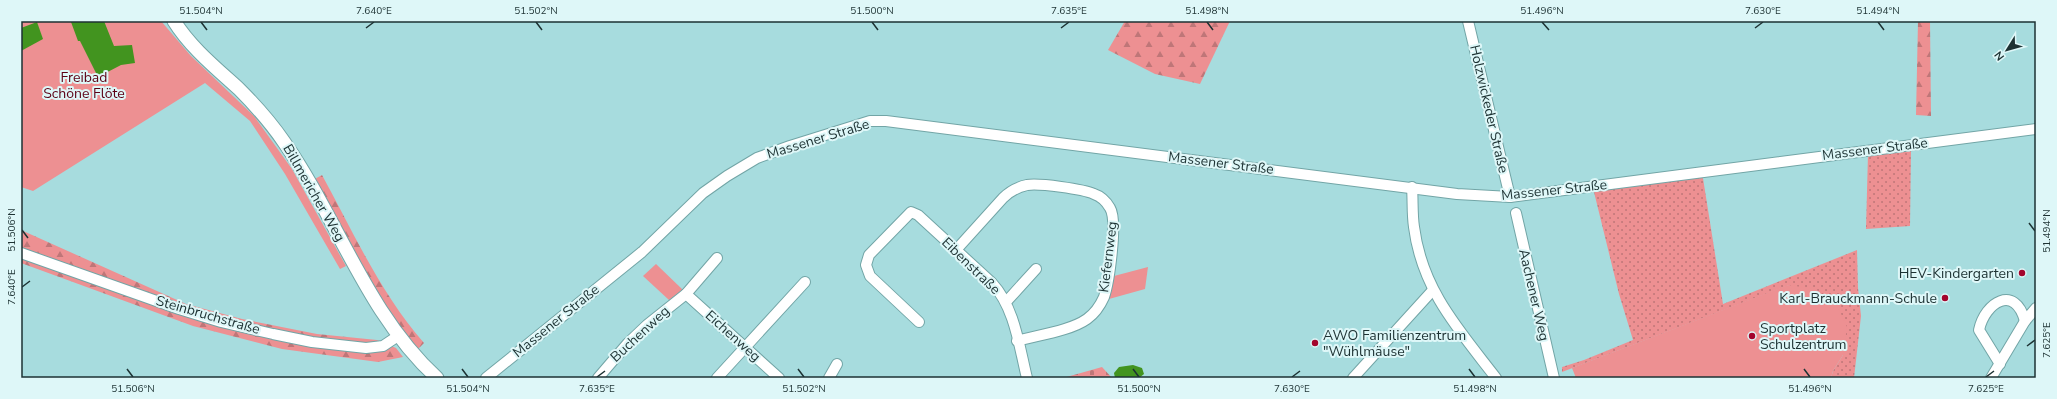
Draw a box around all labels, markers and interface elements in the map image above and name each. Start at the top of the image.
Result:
text: 51.504°N [179,4,223,18]
text: 7.640°E [356,4,392,18]
text: 51.502°N [514,4,558,18]
text: 51.500°N [850,4,894,18]
text: 7.635°E [1051,4,1087,18]
text: 51.498°N [1185,4,1229,18]
text: 51.496°N [1520,4,1564,18]
text: 7.630°E [1745,4,1781,18]
text: 51.494°N [1856,4,1900,18]
north arrow [1987,30,2027,70]
street label: Holzwickeder Straße [1465,43,1513,175]
text: N [1991,48,2008,64]
park label: Freibad Schöne Flöte [43,68,125,103]
street label: Massener Straße [764,114,872,164]
street label: Massener Straße [1821,133,1929,165]
street label: Billmericher Weg [278,141,350,245]
street label: Massener Straße [1167,147,1275,179]
street label: Massener Straße [1500,175,1608,205]
text: 51.506°N [5,208,19,252]
text: 51.494°N [2040,209,2054,253]
street label: Kiefernweg [1094,220,1122,294]
street label: Eibenstraße [937,233,1005,299]
street label: Aachener Weg [1514,247,1554,343]
place label: HEV-Kindergarten [1899,264,2014,283]
marker: HEV-Kindergarten [2017,268,2027,278]
text: 7.640°E [5,269,19,305]
street label: Massener Straße [509,280,603,362]
place label: Karl-Brauckmann-Schule [1779,289,1937,308]
street label: Steinbruchstraße [154,291,262,339]
marker: Karl-Brauckmann-Schule [1940,293,1950,303]
street label: Buchenweg [606,302,674,366]
street label: Eichenweg [701,306,765,366]
place label: Sportplatz Schulzentrum [1760,319,1847,354]
text: 7.625°E [2040,322,2054,358]
place label: AWO Familienzentrum "Wühlmäuse" [1323,326,1466,361]
marker: Sportplatz Schulzentrum [1747,331,1757,341]
marker: AWO Familienzentrum "Wühlmäuse" [1310,338,1320,348]
text: 51.506°N [111,382,155,396]
text: 51.504°N [446,382,490,396]
text: 7.635°E [579,382,615,396]
text: 51.502°N [782,382,826,396]
text: 51.500°N [1117,382,1161,396]
text: 7.630°E [1274,382,1310,396]
text: 51.498°N [1453,382,1497,396]
text: 51.496°N [1788,382,1832,396]
text: 7.625°E [1968,382,2004,396]

